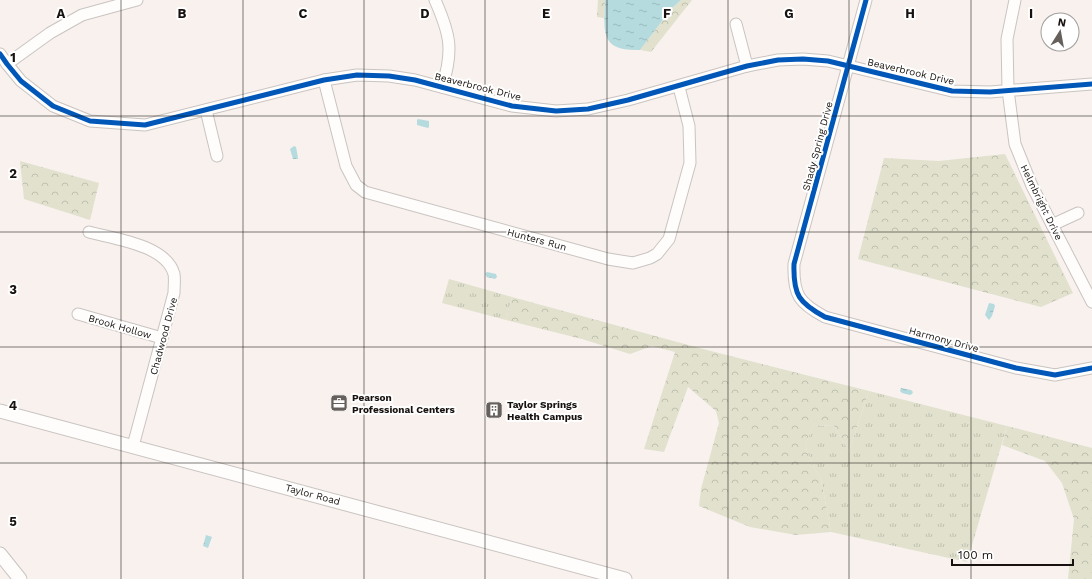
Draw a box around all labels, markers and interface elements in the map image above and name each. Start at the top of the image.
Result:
text: A [57,6,66,21]
text: B [178,6,187,21]
text: C [299,6,308,21]
text: D [420,6,430,21]
text: E [542,6,550,21]
text: F [663,6,671,21]
text: G [784,6,794,21]
text: H [905,6,915,21]
text: I [1029,6,1033,21]
north arrow [1040,12,1080,52]
text: N [1057,16,1067,30]
text: 1 [10,50,16,65]
street label: Beaverbrook Drive [866,56,956,87]
street label: Beaverbrook Drive [433,70,522,103]
street label: Shady Spring Drive [800,100,835,192]
street label: Helmbright Drive [1019,163,1065,242]
text: 2 [9,166,17,181]
street label: Hunters Run [506,226,568,253]
text: 3 [9,282,17,297]
street label: Chadwood Drive [148,296,179,376]
street label: Brook Hollow [87,312,153,341]
street label: Harmony Drive [908,325,980,354]
place label: Pearson Professional Centers [352,392,455,415]
office icon: Pearson Professional Centers [329,393,349,413]
text: 4 [9,398,18,413]
place label: Taylor Springs Health Campus [507,399,583,422]
building icon: Taylor Springs Health Campus [484,400,504,420]
street label: Taylor Road [284,482,341,507]
text: 5 [9,514,17,529]
scale bar [952,541,1073,567]
text: 100 m [958,548,993,562]

